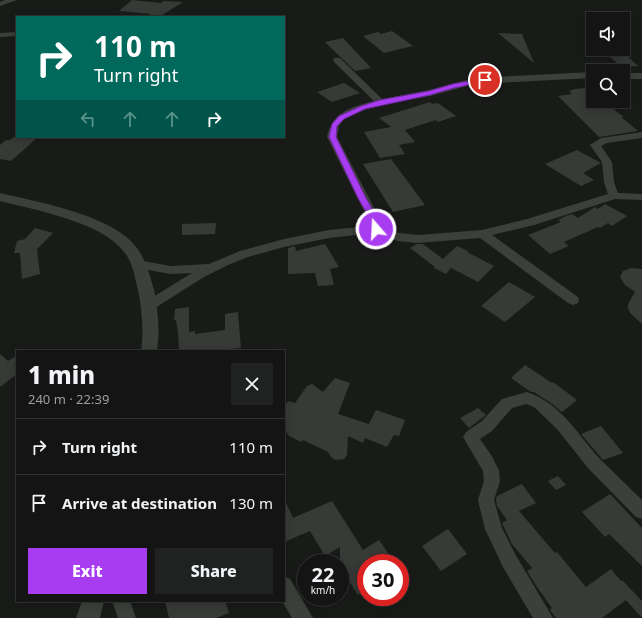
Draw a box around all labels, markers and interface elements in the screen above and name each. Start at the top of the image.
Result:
map controls [586,12,630,108]
button: sound [586,12,630,56]
text: 110 m [94,27,177,65]
icon: right [28,32,80,84]
text: Turn right [94,63,178,87]
pin [468,63,502,97]
button: search [586,64,630,108]
icon: arrive [474,69,496,91]
icon: left [77,108,99,130]
icon: ahead [119,108,141,130]
icon: ahead [161,108,183,130]
icon: right [203,108,225,130]
position arrow [355,208,397,250]
text: 1 min [28,358,95,391]
button: close [231,363,273,405]
text: 240 m · 22:39 [28,390,109,408]
icon: right [28,436,50,458]
text: Turn right [62,437,137,457]
text: 110 m [229,437,273,457]
icon: arrive [28,492,50,514]
text: Arrive at destination [62,493,217,513]
text: 130 m [229,493,273,513]
button: Exit [28,548,147,594]
button: Share [155,548,273,594]
speed limit sign: 30 [357,554,409,606]
text: 22 [312,561,334,588]
text: km/h [311,583,335,597]

